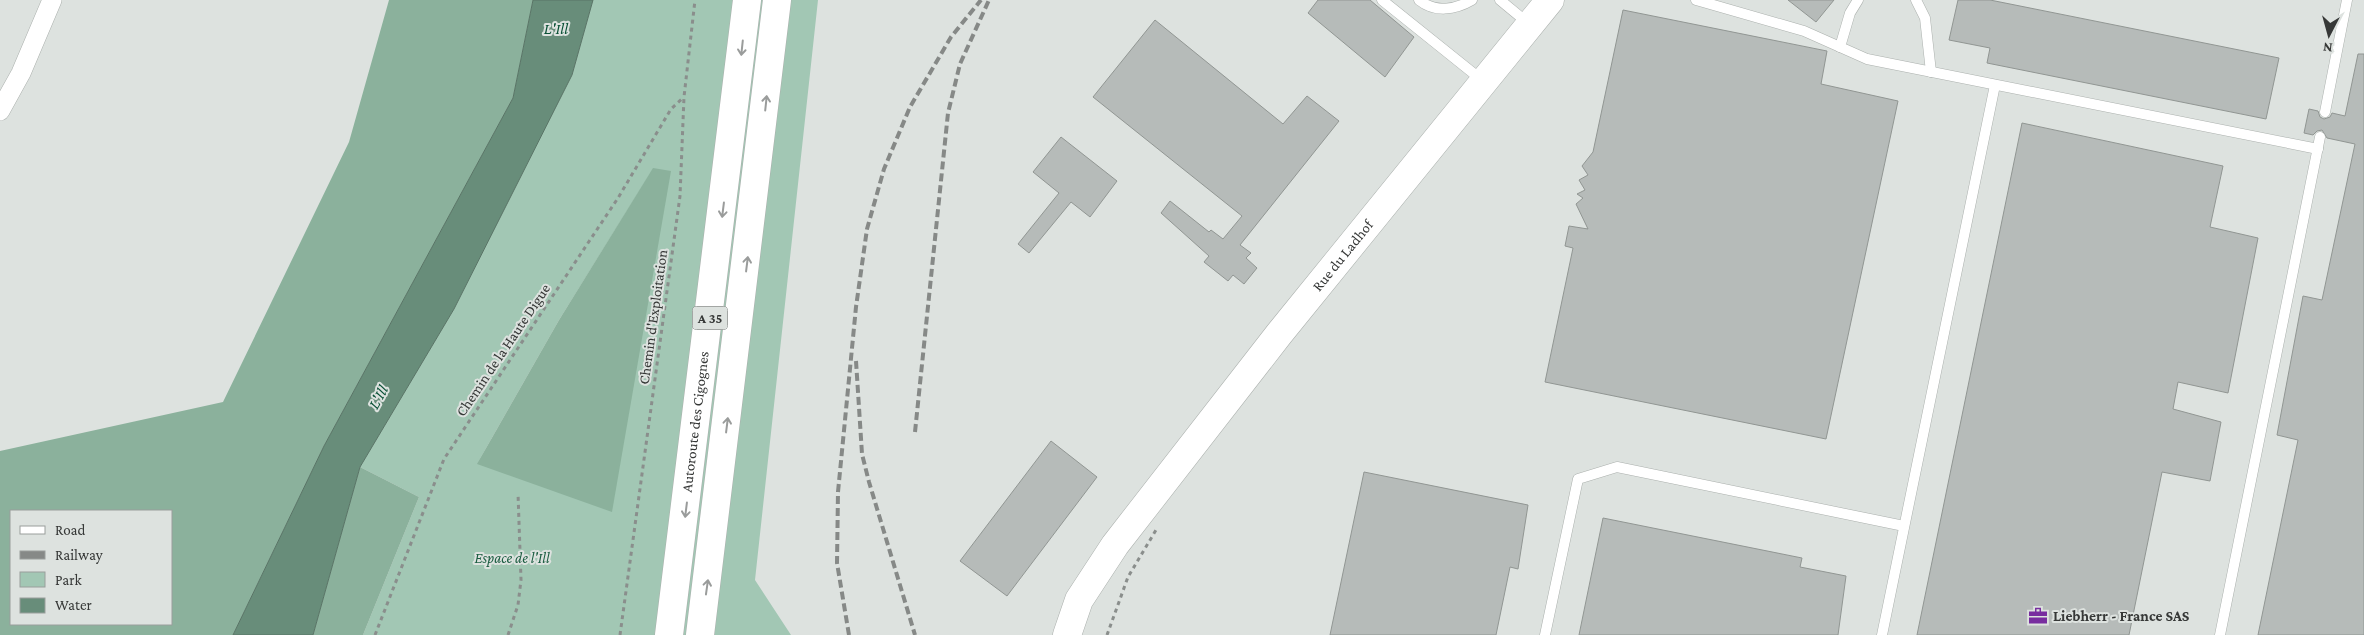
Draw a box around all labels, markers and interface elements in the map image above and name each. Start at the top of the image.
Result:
north arrow [2304,10,2354,60]
water label: L'Ill [544,20,569,37]
text: N [2322,39,2333,56]
one-way arrow [737,40,747,56]
one-way arrow [761,95,771,111]
one-way arrow [718,202,728,218]
street label: Rue du Ladhof [1309,216,1377,294]
street label: Chemin d'Exploitation [636,249,671,386]
one-way arrow [742,256,752,272]
street label: Chemin de la Haute Digue [453,281,554,420]
road number: A 35 [692,306,728,330]
street label: Autoroute des Cigognes [679,350,712,493]
water label: L'Ill [365,381,392,412]
one-way arrow [722,418,732,434]
one-way arrow [681,502,691,518]
legend [10,510,172,625]
text: Road [55,522,86,538]
text: Railway [55,547,103,564]
park label: Espace de l'Ill [474,550,550,567]
text: Park [55,572,82,588]
one-way arrow [702,579,712,595]
text: Water [55,597,92,613]
office icon: Liebherr - France SAS [2027,605,2049,627]
place label: Liebherr - France SAS [2053,608,2190,624]

